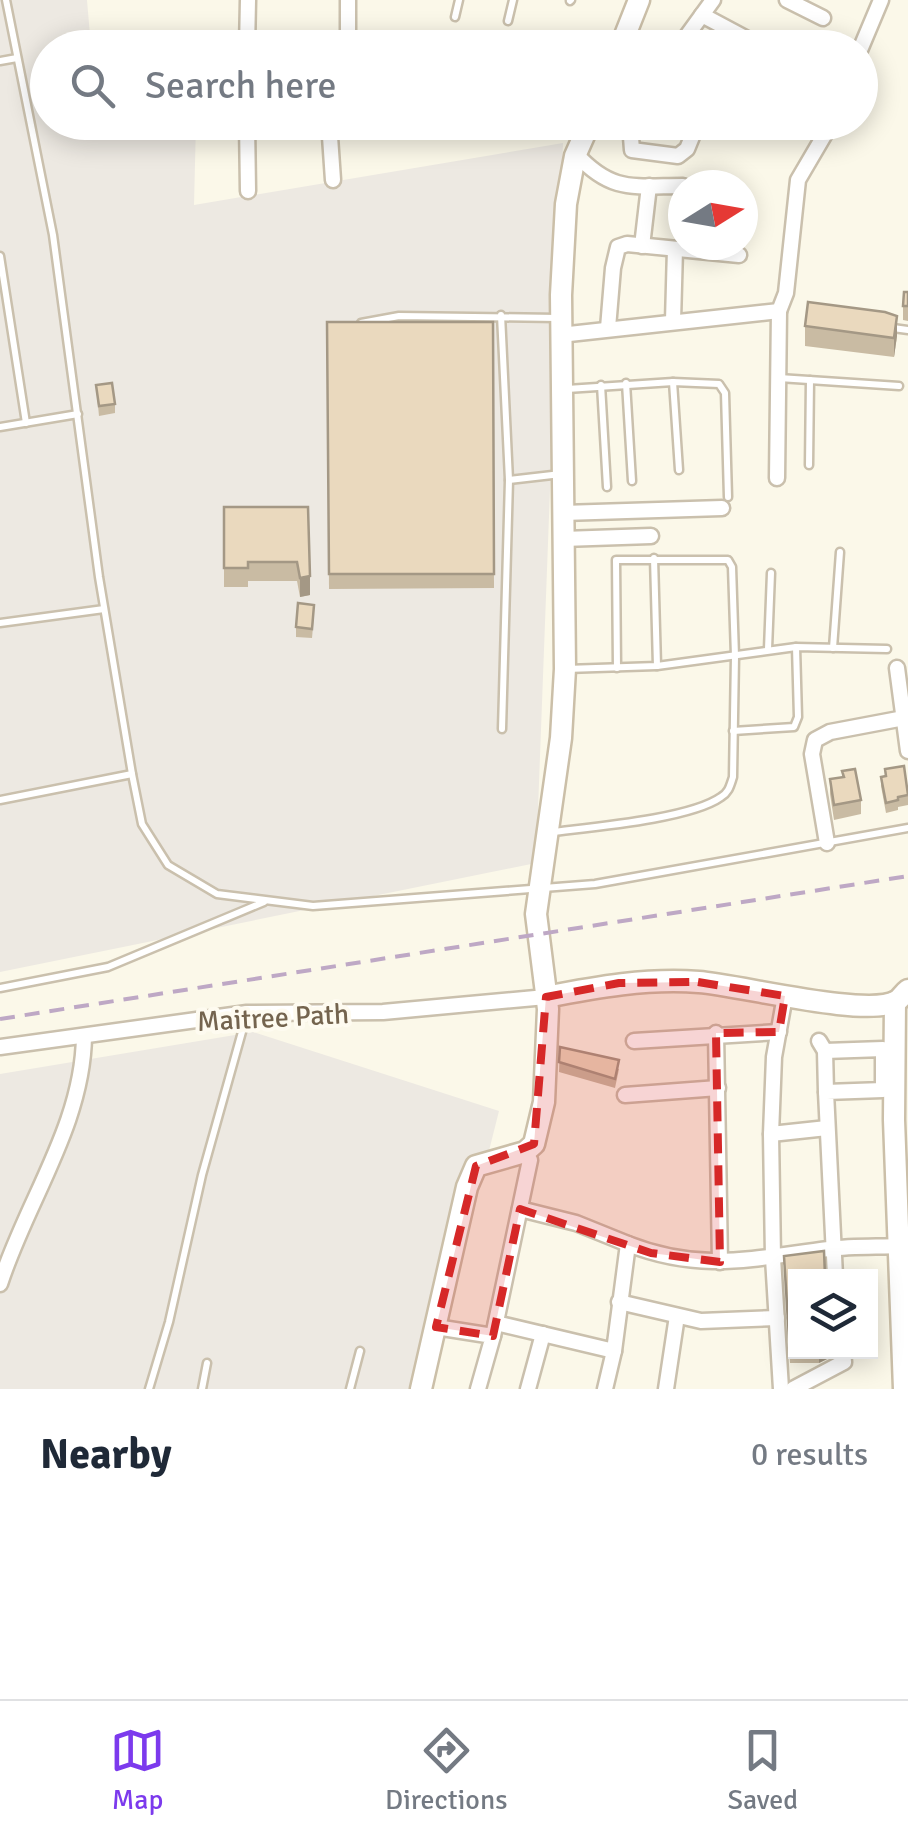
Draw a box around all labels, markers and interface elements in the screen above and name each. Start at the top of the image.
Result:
search box [30,30,878,140]
icon: search [65,58,120,113]
text: Search here [145,62,337,109]
north arrow [668,170,758,260]
street label: Maitree Path [196,997,350,1039]
map controls [788,1269,878,1359]
button: layers [788,1269,878,1359]
text: Nearby [40,1429,172,1480]
text: 0 results [751,1435,868,1474]
tab: Map [110,1723,165,1817]
tab: Directions [385,1723,507,1817]
tab: Saved [727,1723,798,1817]

